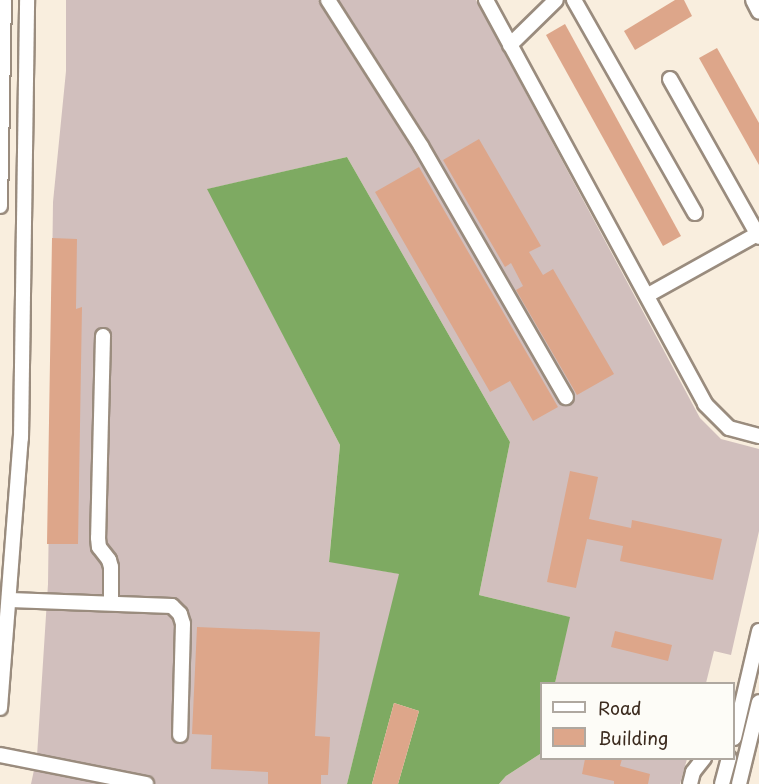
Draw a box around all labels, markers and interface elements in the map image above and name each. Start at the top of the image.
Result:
legend [540,682,735,760]
text: Road [598,694,642,721]
text: Building [598,724,668,751]

